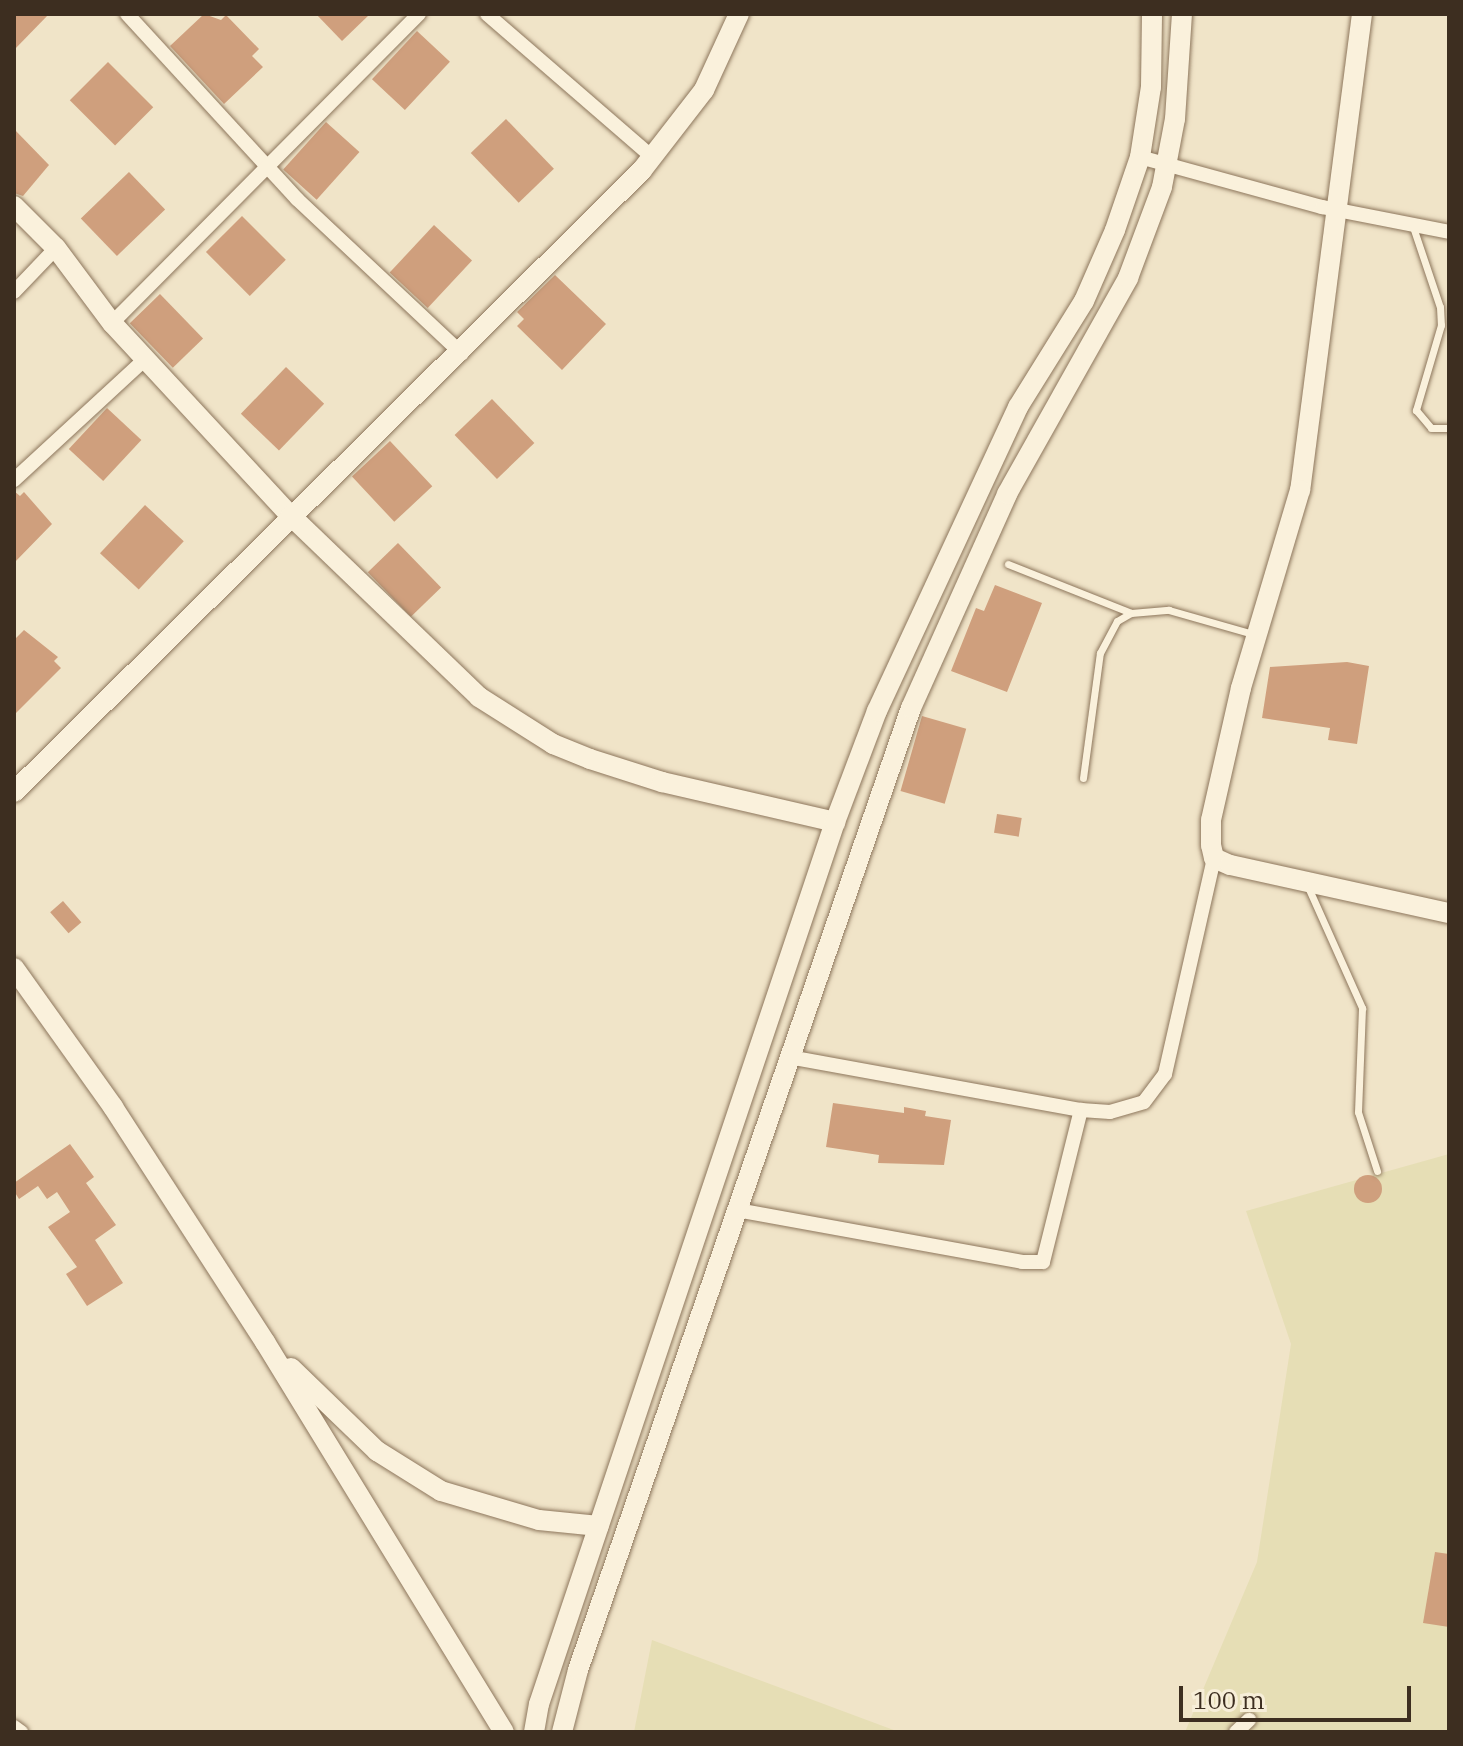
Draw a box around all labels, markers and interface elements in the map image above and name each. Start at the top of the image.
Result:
scale bar [1183,1670,1415,1720]
text: 100 m [1193,1684,1265,1716]

